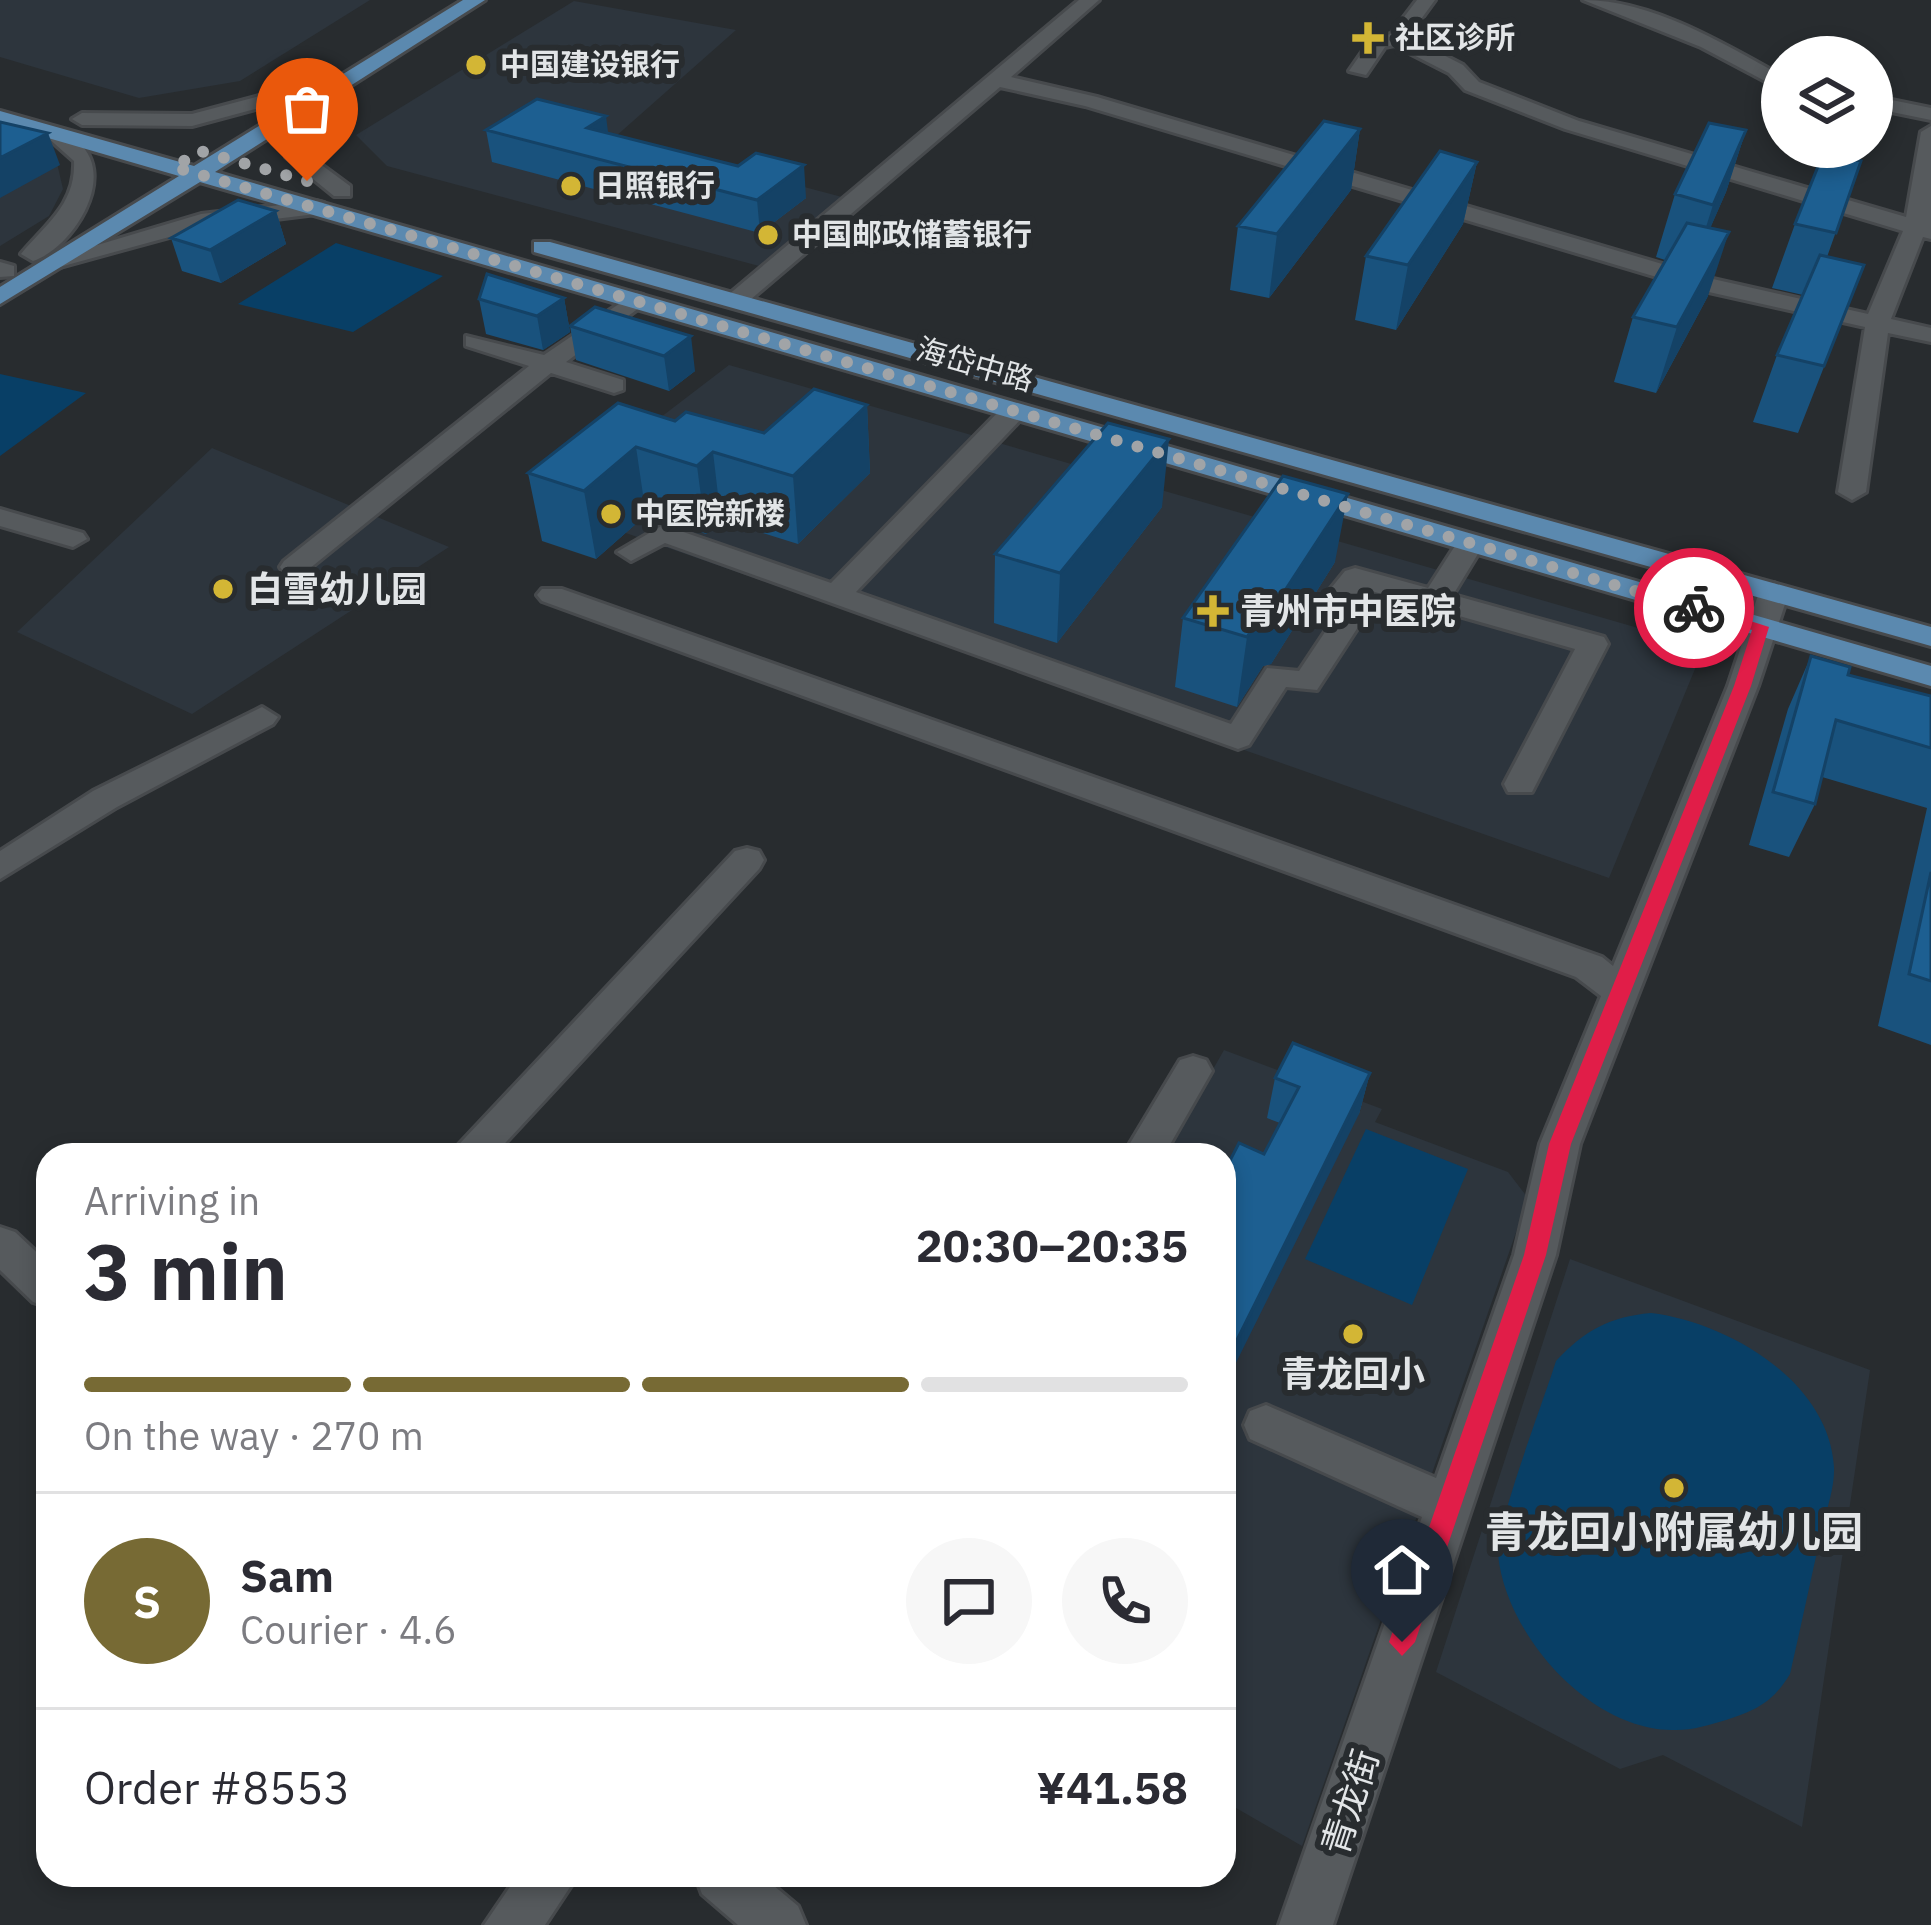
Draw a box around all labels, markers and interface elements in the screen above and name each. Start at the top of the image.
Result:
place label: 社区诊所 [1395,17,1515,56]
marker: 社区诊所 [1352,22,1384,54]
map controls [1761,36,1893,168]
button: layers [1761,36,1893,168]
place label: 中国建设银行 [500,44,680,83]
marker: 中国建设银行 [463,52,489,78]
pin [256,58,358,181]
icon: bag [274,76,340,142]
place label: 日照银行 [595,165,715,204]
marker: 日照银行 [558,173,584,199]
place label: 中国邮政储蓄银行 [792,214,1032,253]
marker: 中国邮政储蓄银行 [755,222,781,248]
street label: 海岱中路 [912,328,1038,399]
place label: 中医院新楼 [635,493,785,532]
marker: 中医院新楼 [598,501,624,527]
courier [1634,548,1754,668]
place label: 白雪幼儿园 [247,565,427,612]
icon: bike [1661,575,1727,641]
marker: 白雪幼儿园 [210,576,236,602]
place label: 青州市中医院 [1240,587,1456,634]
marker: 青州市中医院 [1197,595,1229,627]
text: Arriving in [84,1175,260,1226]
text: 20:30–20:35 [916,1216,1188,1274]
text: 3 min [84,1220,288,1321]
marker: 青龙回小 [1340,1321,1366,1347]
place label: 青龙回小 [1281,1350,1425,1397]
text: On the way · 270 m [84,1410,424,1461]
marker: 青龙回小附属幼儿园 [1661,1475,1687,1501]
place label: 青龙回小附属幼儿园 [1485,1504,1863,1559]
pin [1351,1519,1453,1642]
icon: home [1369,1537,1435,1603]
button: chat [906,1538,1032,1664]
button: phone [1062,1538,1188,1664]
text: Sam [240,1546,334,1604]
text: S [133,1572,161,1630]
text: Courier · 4.6 [240,1604,457,1655]
street label: 青龙街 [1310,1743,1389,1860]
text: Order #8553 [84,1758,350,1816]
text: ¥41.58 [1037,1758,1188,1816]

